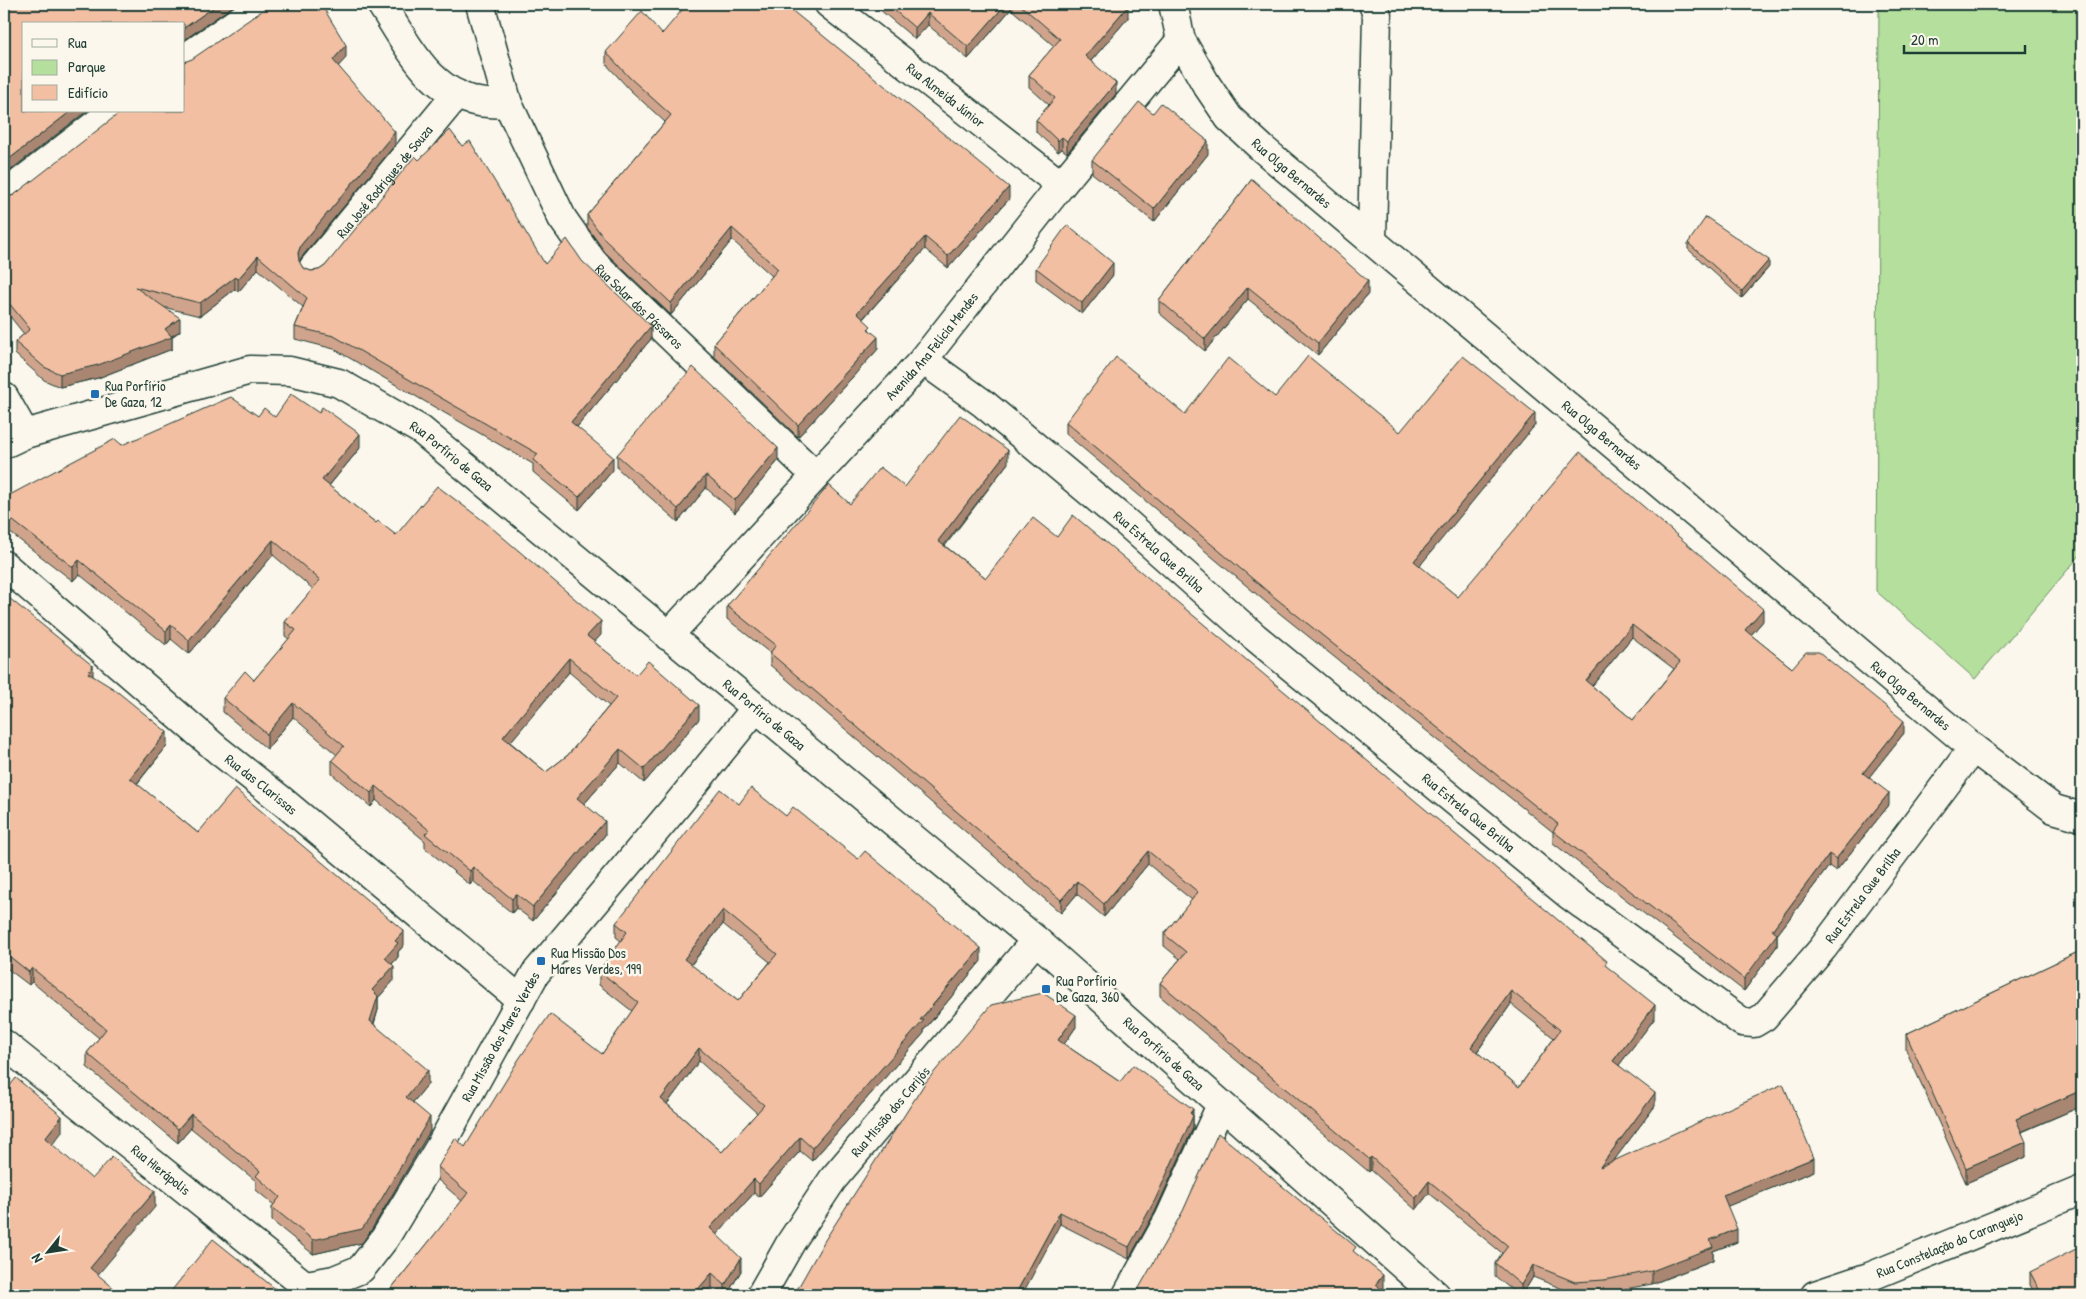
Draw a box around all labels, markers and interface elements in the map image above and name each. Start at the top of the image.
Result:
legend [22,22,185,112]
scale bar [1904,22,2025,54]
text: 20 m [1911,29,1938,50]
text: Rua [68,32,87,53]
text: Parque [68,56,106,77]
street label: Rua Almeida Júnior [903,58,990,132]
text: Edifício [68,82,108,103]
street label: Rua José Rodrigues de Souza [332,121,437,242]
street label: Rua Olga Bernardes [1248,134,1336,212]
street label: Rua Solar dos Pássaros [591,259,688,353]
street label: Avenida Ana Felícia Mendes [881,288,982,404]
place label: Rua Porfírio De Gaza, 12 [105,376,166,411]
marker: Rua Porfírio De Gaza, 12 [89,388,101,400]
street label: Rua Olga Bernardes [1558,395,1646,474]
street label: Rua Porfírio de Gaza [407,416,498,495]
street label: Rua Estrela Que Brilha [1110,506,1209,597]
street label: Rua Olga Bernardes [1867,656,1955,734]
street label: Rua Porfírio de Gaza [719,674,810,754]
street label: Rua das Clarissas [221,749,302,819]
street label: Rua Estrela Que Brilha [1418,768,1520,856]
street label: Rua Estrela Que Brilha [1820,843,1904,947]
place label: Rua Missão Dos Mares Verdes, 199 [551,943,641,978]
marker: Rua Missão Dos Mares Verdes, 199 [535,955,547,967]
street label: Rua Missão dos Mares Verdes [456,968,544,1105]
place label: Rua Porfírio De Gaza, 360 [1056,971,1119,1006]
marker: Rua Porfírio De Gaza, 360 [1040,983,1052,995]
street label: Rua Porfírio de Gaza [1120,1012,1209,1094]
street label: Rua Missão dos Carijós [846,1062,934,1161]
street label: Rua Hierápolis [128,1140,195,1199]
street label: Rua Constelação do Caranguejo [1873,1205,2026,1282]
north arrow [22,1226,72,1276]
text: N [26,1250,46,1267]

